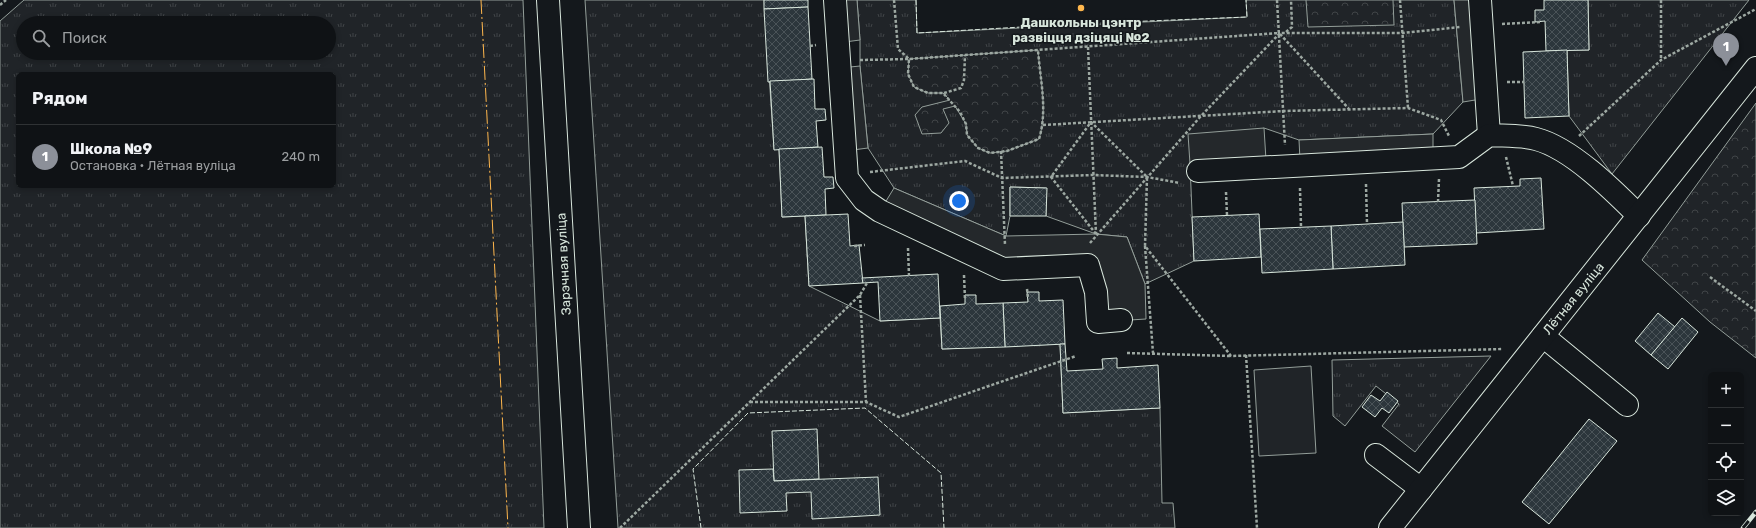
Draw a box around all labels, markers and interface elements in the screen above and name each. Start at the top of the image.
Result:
marker: Дашкольны цэнтр развіцця дзіцяці №2 [1076,3,1086,13]
place label: Дашкольны цэнтр развіцця дзіцяці №2 [1012,15,1150,45]
search box [16,16,336,60]
icon: search [30,27,52,49]
text: Поиск [62,29,107,47]
pin: 1 [1713,33,1739,66]
text: Рядом [32,88,88,108]
text: Школа №9 [70,140,152,158]
text: 1 [42,149,48,164]
text: 240 m [281,149,320,164]
text: Остановка · Лётная вуліца [70,158,236,173]
your location [949,191,969,211]
street label: Зарэчная вуліца [553,212,574,316]
street label: Лётная вуліца [1540,259,1607,337]
map controls [1708,372,1744,516]
button: + [1708,372,1744,408]
button: − [1708,408,1744,444]
button: locate [1708,444,1744,480]
button: layers [1708,480,1744,516]

